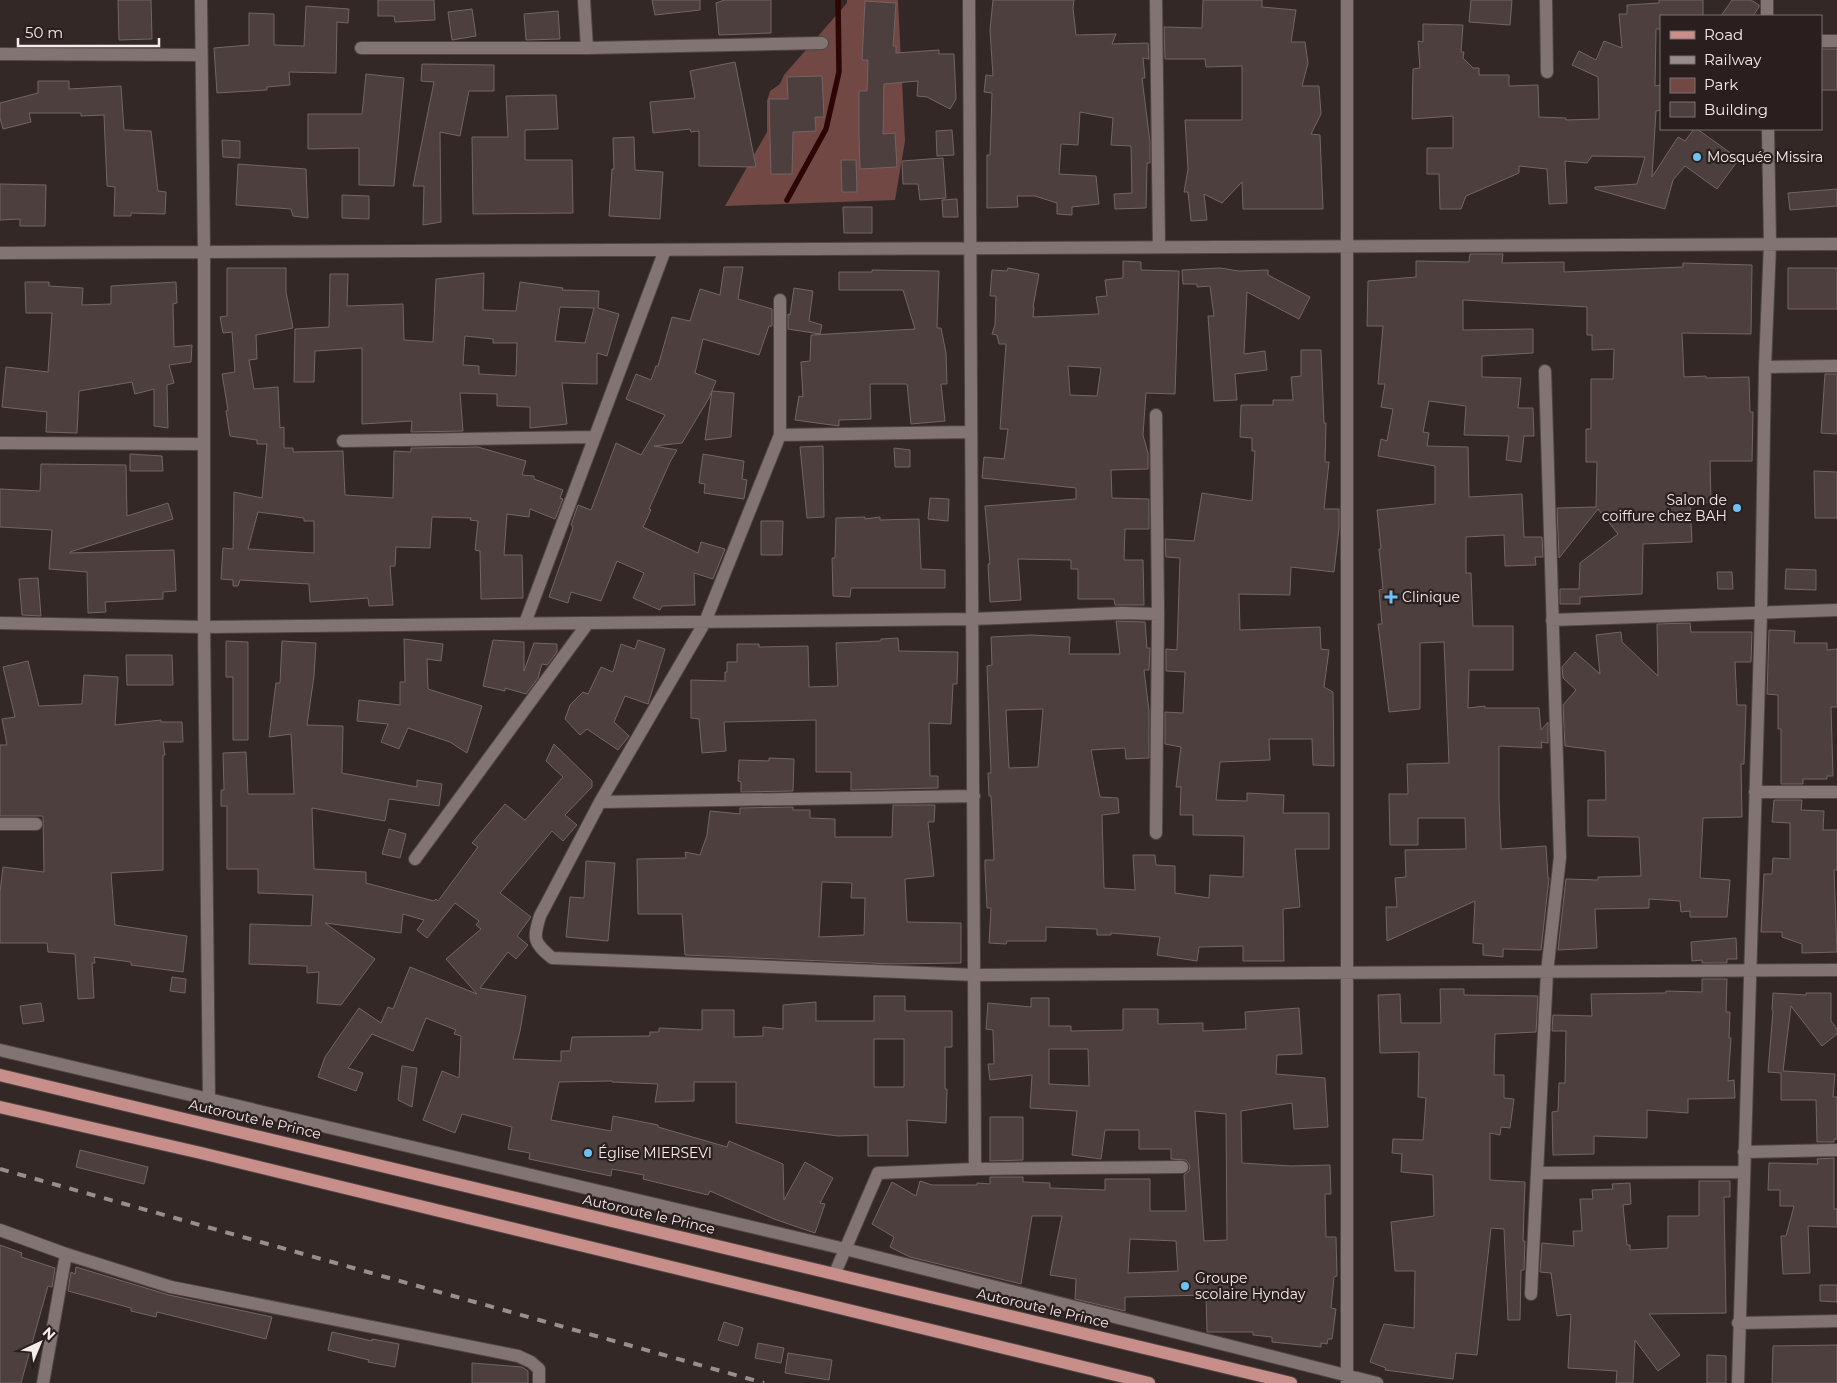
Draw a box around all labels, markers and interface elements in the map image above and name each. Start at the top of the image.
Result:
scale bar [18,15,159,47]
legend [1660,15,1822,130]
text: 50 m [25,23,63,42]
text: Road [1704,25,1743,44]
text: Railway [1704,50,1762,69]
text: Park [1704,75,1738,94]
text: Building [1704,100,1768,119]
place label: Mosquée Missira [1707,148,1823,166]
marker: Mosquée Missira [1691,151,1703,163]
place label: Salon de coiffure chez BAH [1602,491,1727,525]
marker: Salon de coiffure chez BAH [1731,502,1743,514]
place label: Clinique [1402,588,1460,606]
marker: Clinique [1384,590,1398,604]
street label: Autoroute le Prince [187,1095,323,1143]
place label: Église MIERSEVI [598,1144,712,1162]
marker: Église MIERSEVI [582,1147,594,1159]
street label: Autoroute le Prince [581,1190,717,1238]
place label: Groupe scolaire Hynday [1195,1269,1306,1303]
marker: Groupe scolaire Hynday [1179,1280,1191,1292]
street label: Autoroute le Prince [975,1284,1111,1332]
north arrow [15,1318,65,1368]
text: N [39,1323,59,1344]

